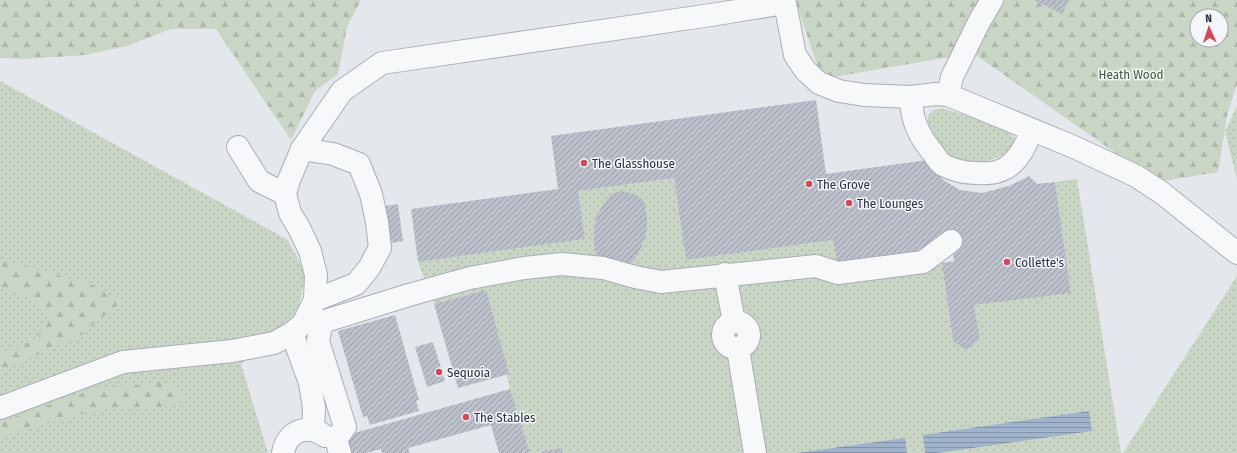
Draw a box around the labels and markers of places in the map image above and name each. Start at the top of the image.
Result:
place label: The Glasshouse [592,156,675,171]
marker: The Glasshouse [579,158,589,168]
place label: The Grove [817,177,870,192]
marker: The Grove [804,179,814,189]
place label: The Lounges [857,196,924,211]
marker: The Lounges [844,198,854,208]
place label: Collette's [1015,255,1064,270]
marker: Collette's [1002,257,1012,267]
place label: Sequoia [447,365,490,380]
marker: Sequoia [434,367,444,377]
place label: The Stables [474,410,536,425]
marker: The Stables [461,412,471,422]

